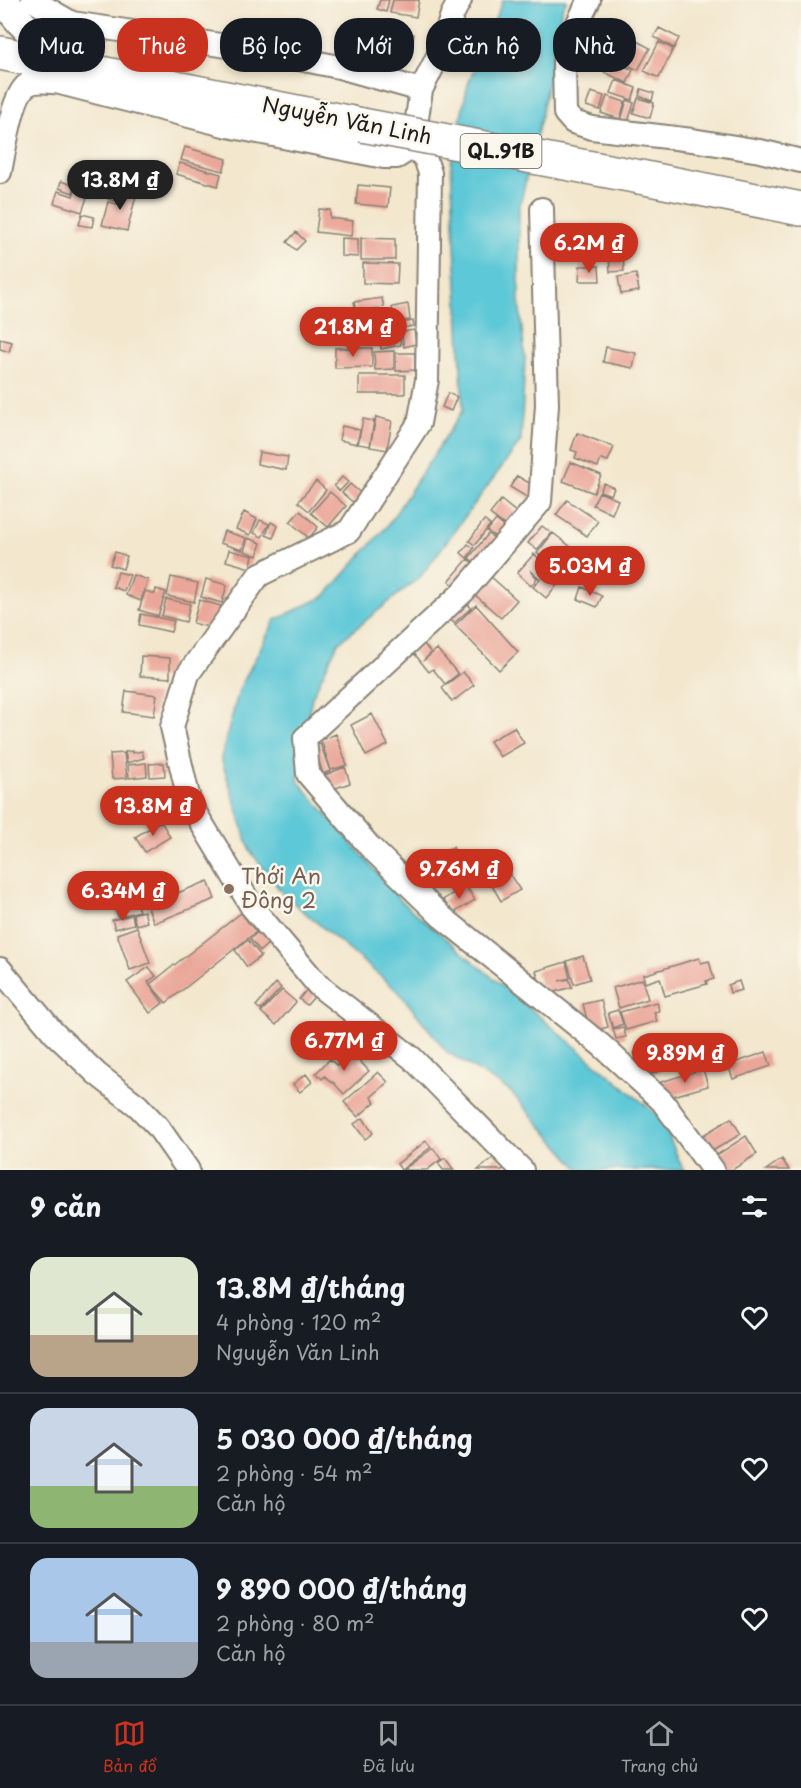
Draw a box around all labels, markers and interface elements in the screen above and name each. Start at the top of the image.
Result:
chip: Mua [18,18,105,72]
chip: Thuê [117,18,208,72]
chip: Bộ lọc [220,18,322,72]
chip: Mới [334,18,414,72]
chip: Căn hộ [426,18,541,72]
chip: Nhà [553,18,636,72]
street label: Nguyễn Văn Linh [260,87,435,151]
road number: QL.91B [460,134,542,168]
pin: 13.8M ₫ [65,160,175,211]
text: 13.8M ₫ [81,164,159,194]
pin: 6.2M ₫ [540,223,638,274]
text: 6.2M ₫ [554,227,624,257]
pin: 21.8M ₫ [298,307,408,358]
text: 21.8M ₫ [314,311,392,341]
pin: 5.03M ₫ [535,546,645,597]
text: 5.03M ₫ [549,550,631,580]
pin: 13.8M ₫ [98,786,208,837]
text: 13.8M ₫ [114,790,192,820]
pin: 9.76M ₫ [404,849,514,900]
text: 9.76M ₫ [419,853,499,883]
place label: Thới An Đông 2 [241,859,321,915]
pin: 6.34M ₫ [68,871,178,922]
text: 6.34M ₫ [81,875,165,905]
marker: Thới An Đông 2 [222,882,236,896]
pin: 6.77M ₫ [289,1021,399,1072]
text: 6.77M ₫ [305,1025,384,1055]
pin: 9.89M ₫ [630,1033,740,1084]
text: 9.89M ₫ [646,1037,724,1067]
text: 9 căn [30,1187,102,1226]
icon: filters [738,1190,771,1223]
text: 13.8M ₫/tháng [216,1268,405,1307]
icon: home [78,1281,150,1353]
icon: heart [738,1301,771,1334]
text: 4 phòng · 120 m² [216,1307,381,1337]
text: Nguyễn Văn Linh [216,1337,380,1367]
text: 5 030 000 ₫/tháng [216,1419,473,1458]
icon: home [78,1432,150,1504]
icon: heart [738,1452,771,1485]
text: 2 phòng · 54 m² [216,1458,373,1488]
text: Căn hộ [216,1488,286,1518]
text: 9 890 000 ₫/tháng [216,1569,467,1608]
icon: home [78,1582,150,1654]
icon: heart [738,1602,771,1635]
text: 2 phòng · 80 m² [216,1608,375,1638]
text: Căn hộ [216,1638,286,1668]
tab: Bản đồ [103,1717,157,1777]
tab: Đã lưu [363,1717,415,1777]
tab: Trang chủ [621,1717,698,1777]

